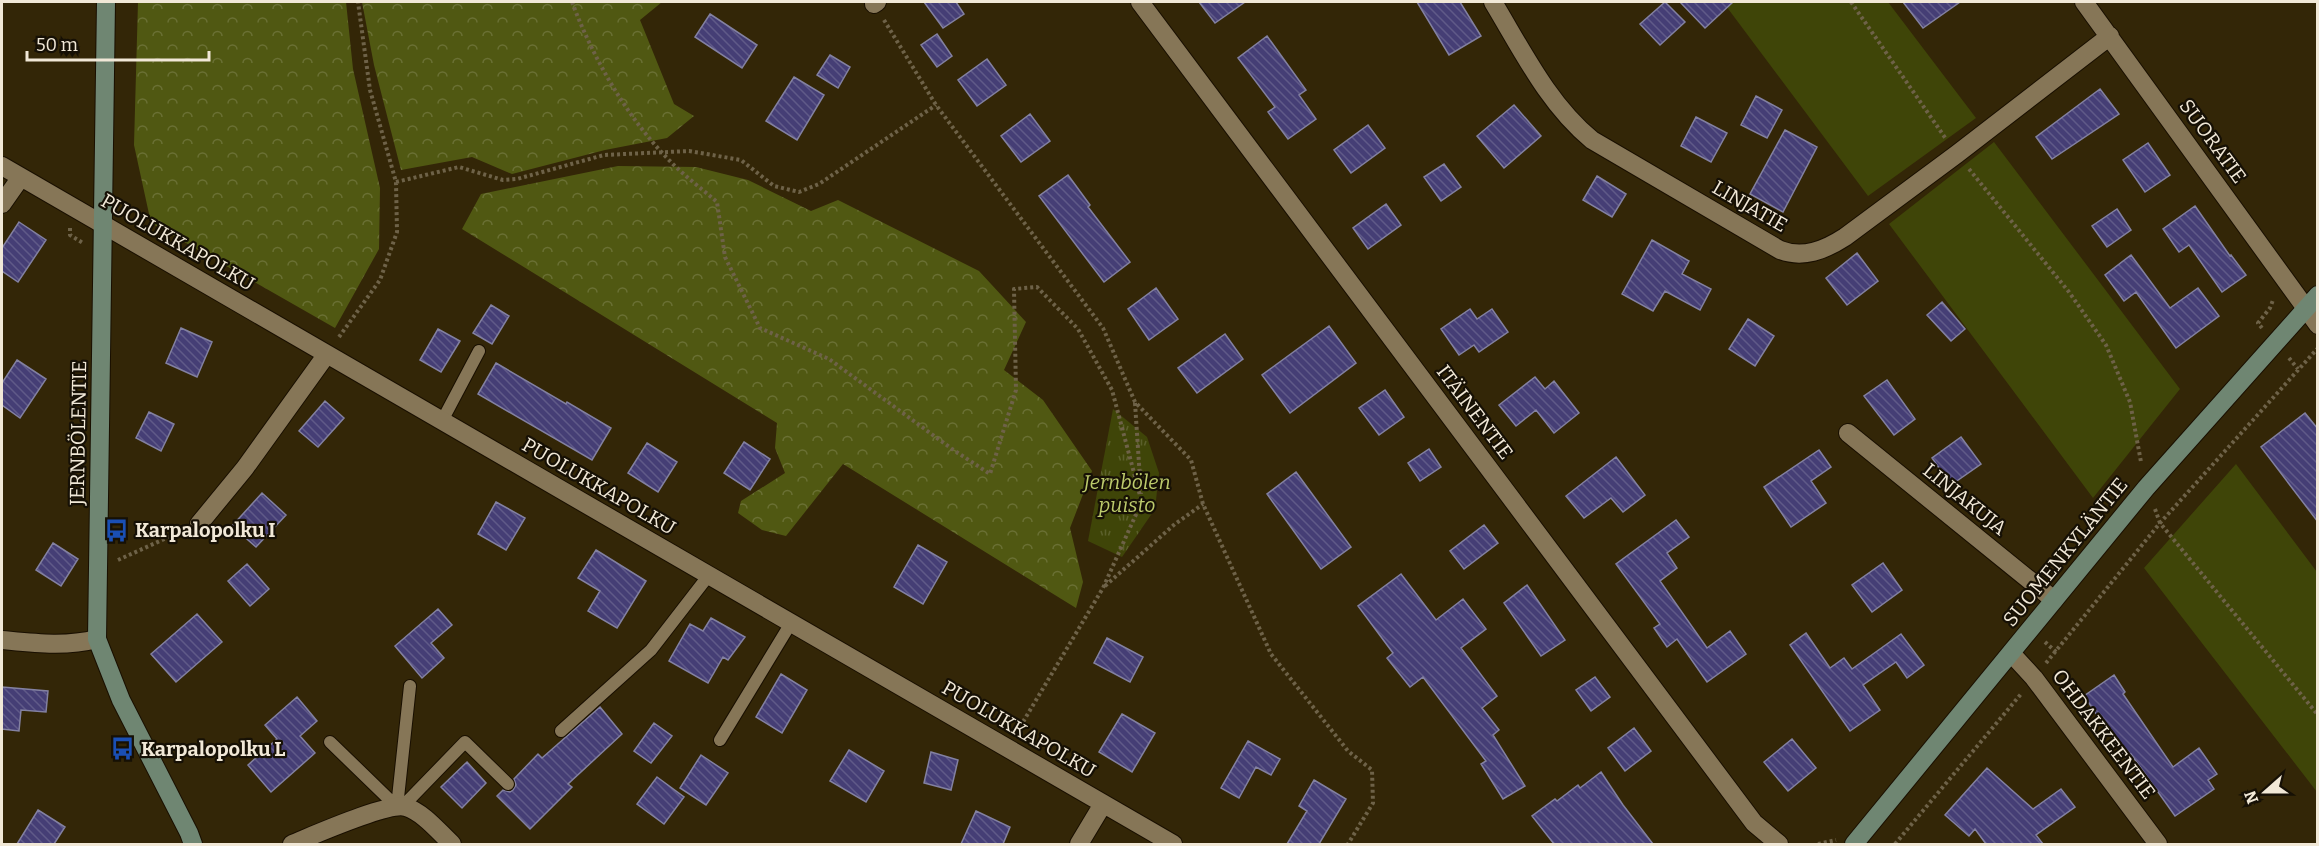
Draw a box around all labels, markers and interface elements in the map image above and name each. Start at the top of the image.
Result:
scale bar [27,24,208,62]
text: 50 m [36,34,78,56]
street label: SUORATIE [2174,94,2252,188]
street label: LINJATIE [1708,175,1792,237]
street label: PUOLUKKAPOLKU [97,188,259,296]
street label: JERNBÖLENTIE [65,360,91,507]
street label: ITÄINENTIE [1432,360,1518,464]
street label: PUOLUKKAPOLKU [518,432,680,540]
street label: LINJAKUJA [1918,458,2012,541]
park label: Jernbölen puisto [1081,470,1171,517]
street label: SUOMENKYLÄNTIE [1998,473,2132,631]
bus stop icon: Karpalopolku I [104,517,130,543]
place label: Karpalopolku I [135,518,275,542]
street label: OHDAKKEENTIE [2047,664,2161,804]
street label: PUOLUKKAPOLKU [938,675,1100,783]
bus stop icon: Karpalopolku L [110,736,136,762]
place label: Karpalopolku L [141,737,285,761]
north arrow [2235,762,2295,822]
text: N [2240,788,2263,806]

